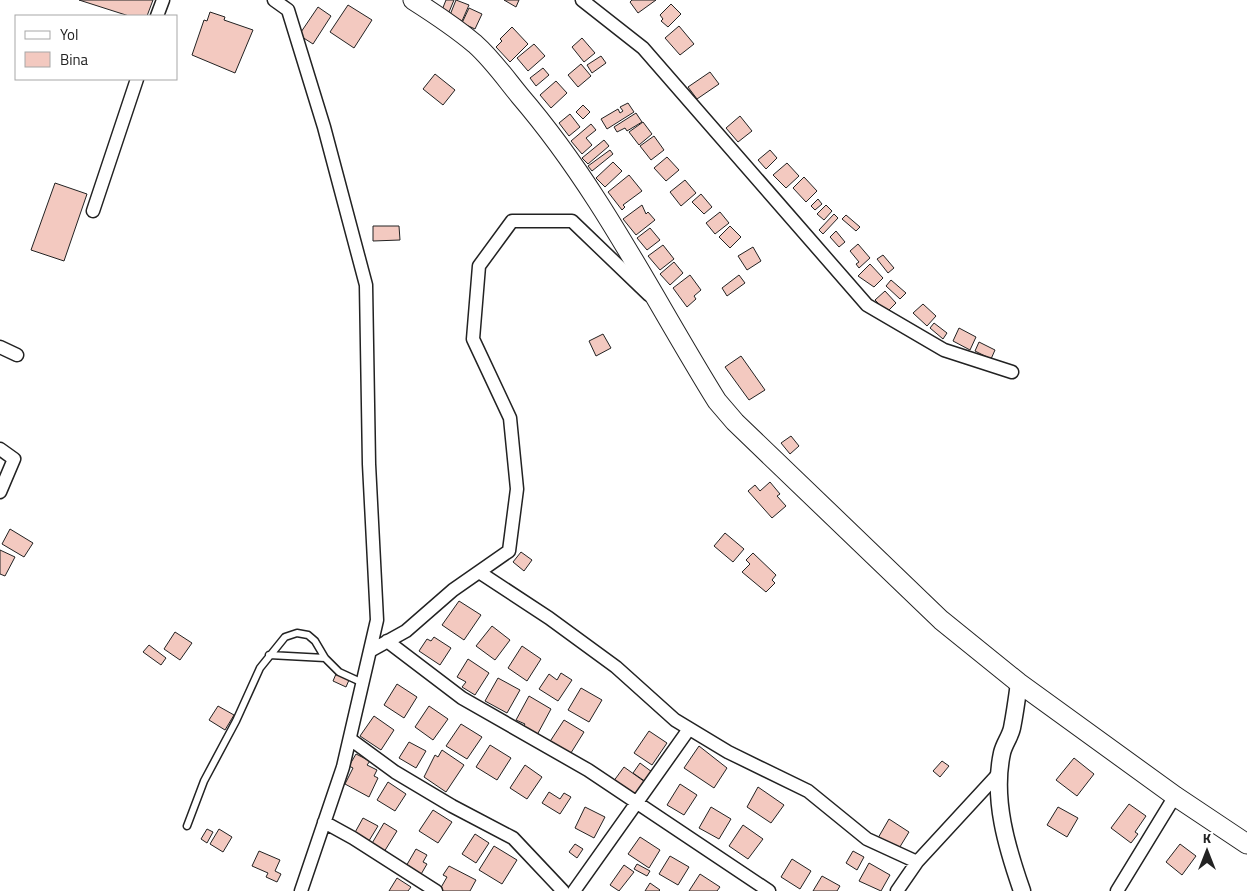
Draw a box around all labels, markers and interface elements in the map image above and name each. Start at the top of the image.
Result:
legend [15,15,178,80]
text: Yol [60,23,78,46]
text: Bina [60,48,89,71]
north arrow [1182,826,1232,876]
text: K [1203,827,1212,848]

